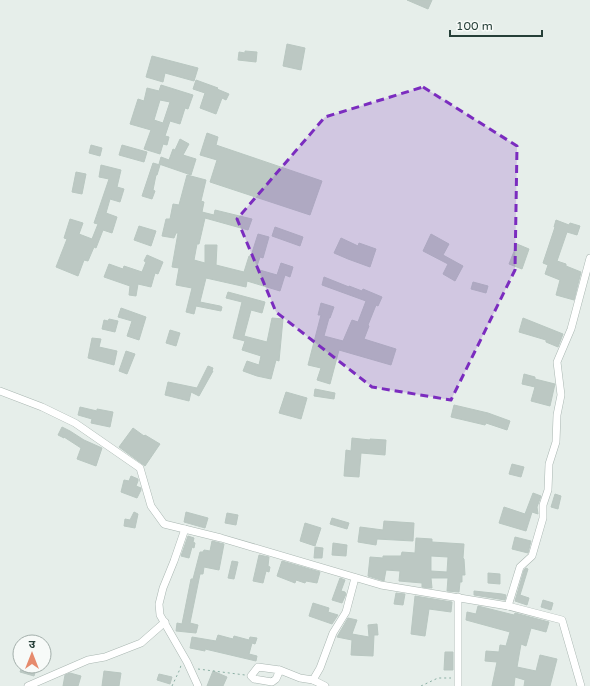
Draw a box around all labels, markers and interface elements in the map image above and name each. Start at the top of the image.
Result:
scale bar [450,12,542,38]
text: 100 m [456,19,493,33]
north arrow [12,634,52,674]
text: उ [29,638,36,651]

